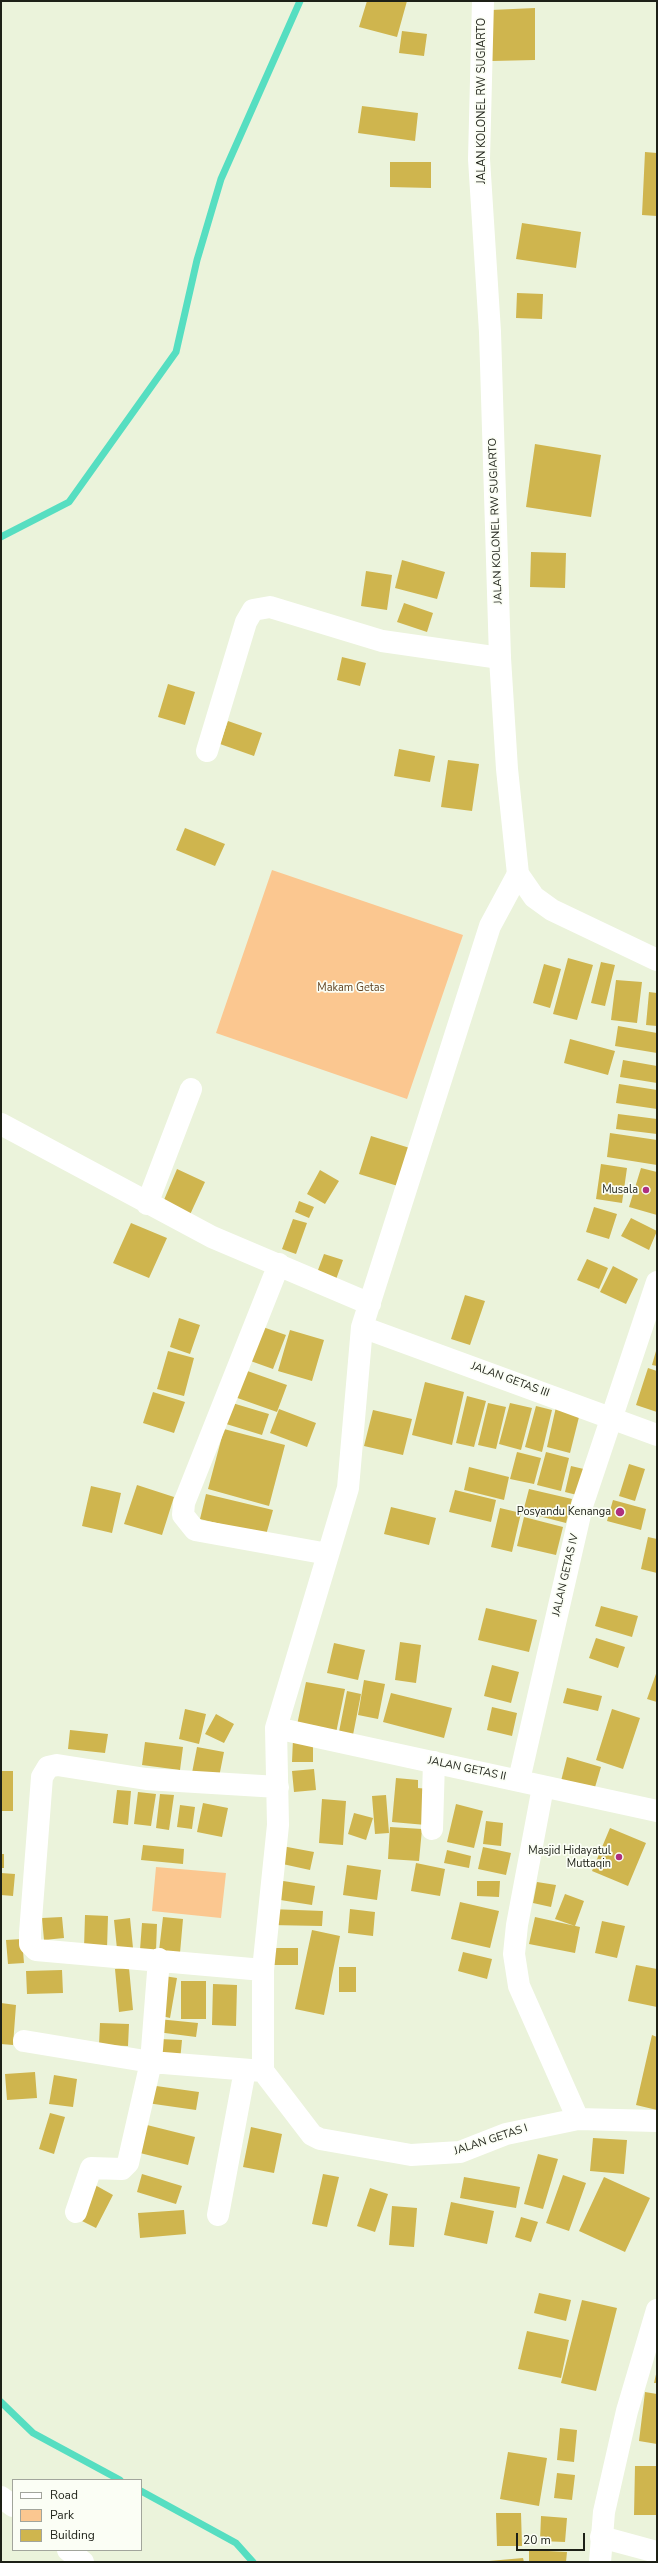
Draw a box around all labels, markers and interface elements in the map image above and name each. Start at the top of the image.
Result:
street label: JALAN KOLONEL RW SUGIARTO [475,18,489,184]
street label: JALAN KOLONEL RW SUGIARTO [487,438,505,604]
park label: Makam Getas [317,981,385,995]
place label: Musala [602,1183,638,1197]
marker: Musala [641,1185,651,1195]
street label: JALAN GETAS III [469,1360,551,1400]
place label: Posyandu Kenanga [517,1505,611,1519]
marker: Posyandu Kenanga [614,1506,626,1518]
street label: JALAN GETAS IV [550,1532,582,1618]
street label: JALAN GETAS II [427,1754,507,1784]
place label: Masjid Hidayatul Muttaqin [528,1844,611,1870]
marker: Masjid Hidayatul Muttaqin [614,1852,624,1862]
street label: JALAN GETAS I [452,2122,530,2158]
legend [12,2479,142,2551]
text: Road [50,2487,78,2503]
text: Park [50,2507,74,2523]
scale bar [518,2525,587,2551]
text: Building [50,2527,95,2543]
text: 20 m [523,2532,551,2548]

